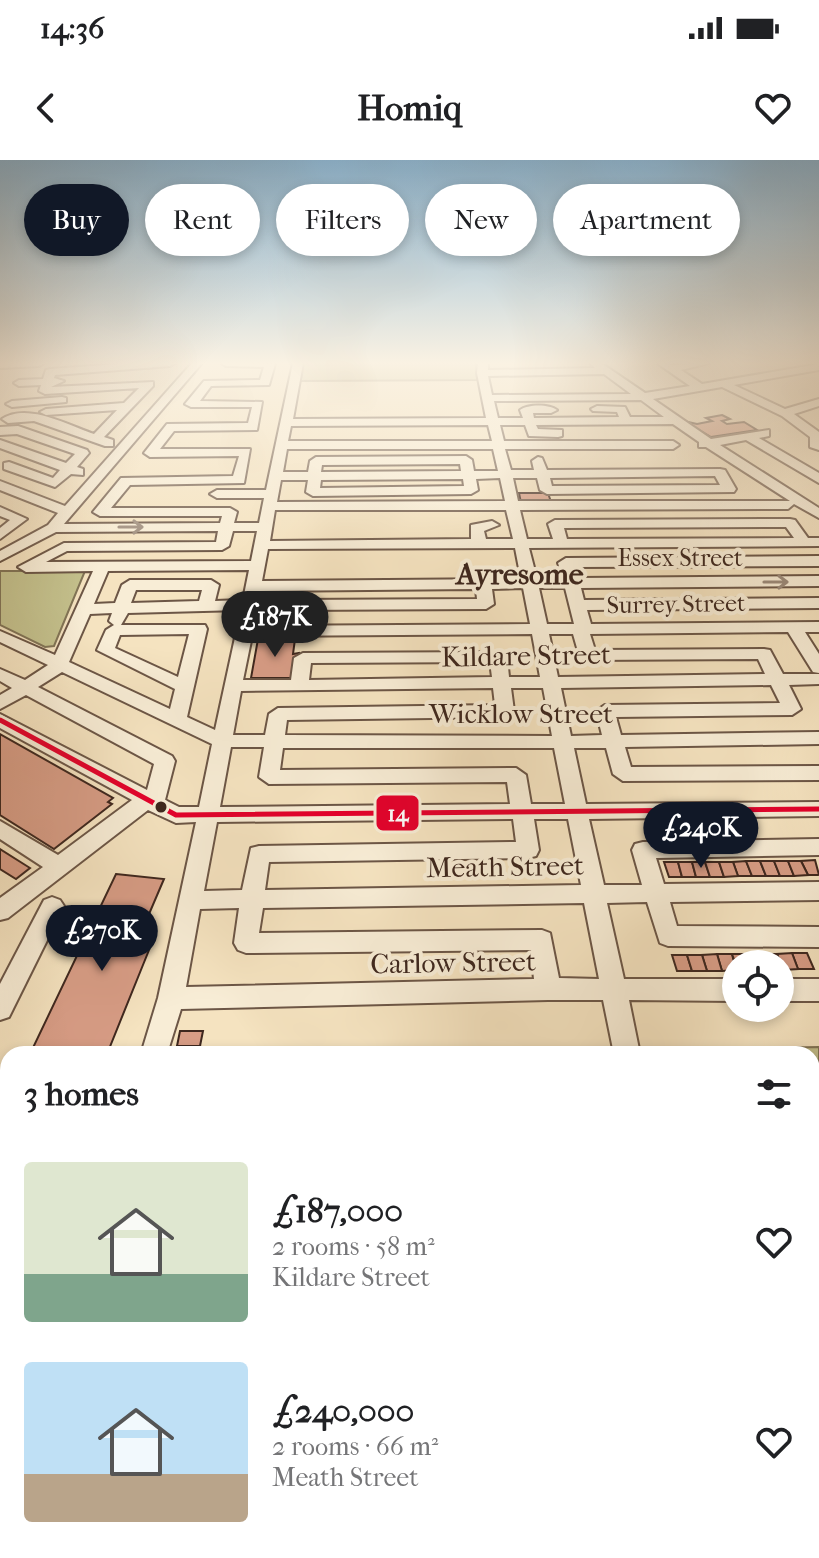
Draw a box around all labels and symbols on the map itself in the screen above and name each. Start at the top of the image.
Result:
one-way arrow [117,519,144,535]
street label: Essex Street [617,544,743,572]
district label: Ayresome [454,557,584,592]
one-way arrow [762,574,789,590]
street label: Surrey Street [606,589,746,619]
pin: £187K [219,591,331,659]
street label: Kildare Street [441,638,611,673]
street label: Wicklow Street [428,697,613,730]
line badge: 14 [375,794,420,832]
unlabelled marker [153,799,169,815]
text: 14 [388,801,409,827]
pin: £240K [645,802,757,870]
street label: Meath Street [426,849,584,884]
pin: £270K [46,905,158,973]
street label: Carlow Street [370,945,536,980]

